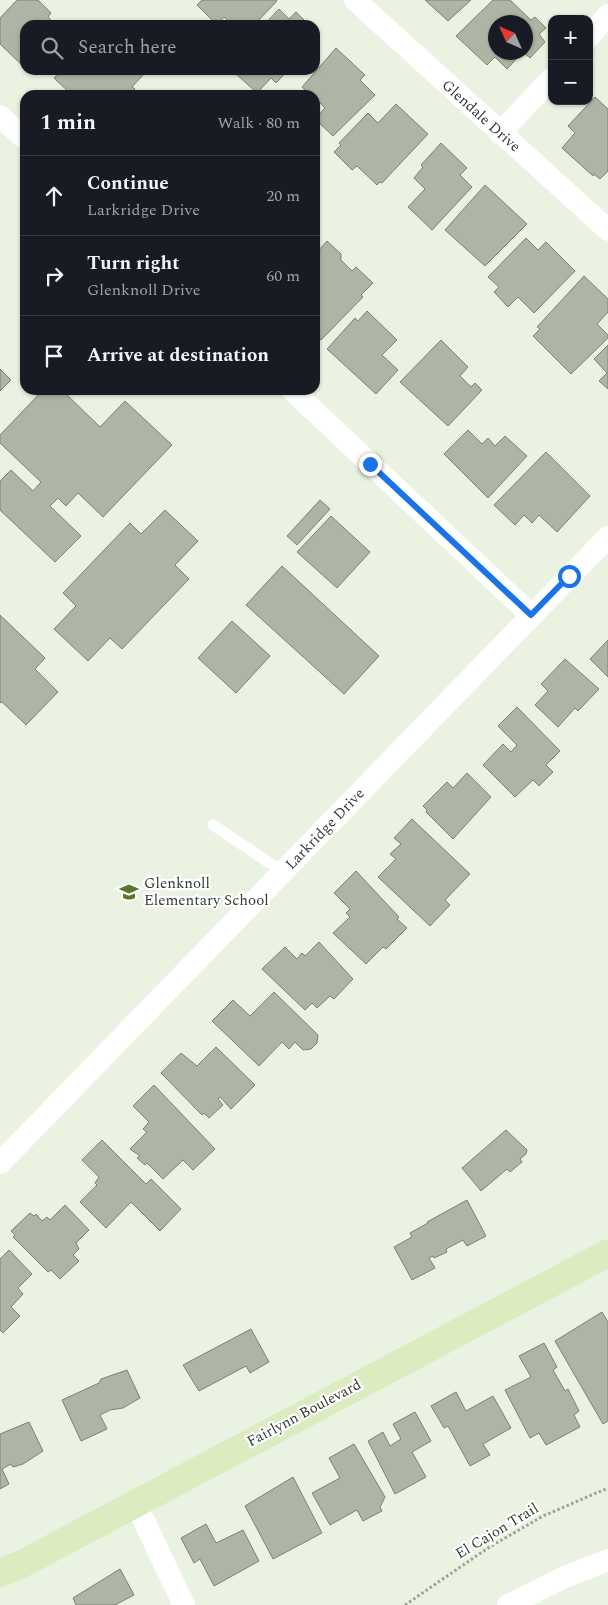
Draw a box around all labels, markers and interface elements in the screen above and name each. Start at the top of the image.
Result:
north arrow [488,15,533,60]
map controls [548,15,593,105]
button: + [548,15,593,60]
search box [20,20,320,75]
text: Search here [78,33,177,62]
icon: search [38,34,66,62]
button: − [548,60,593,105]
street label: Glendale Drive [436,74,526,158]
text: 1 min [40,107,96,139]
text: Walk · 80 m [217,111,300,135]
text: Continue [87,169,169,198]
icon: ahead [40,182,68,210]
text: 20 m [266,184,300,208]
text: Larkridge Drive [87,198,200,222]
text: Turn right [87,249,180,278]
icon: right [40,262,68,290]
text: 60 m [266,264,300,288]
text: Glenknoll Drive [87,278,201,302]
text: Arrive at destination [87,341,269,370]
icon: arrive [40,342,68,370]
route end [359,453,382,476]
route start [558,565,581,588]
street label: Larkridge Drive [280,783,370,875]
place label: Glenknoll Elementary School [144,872,269,912]
school or university icon: Glenknoll Elementary School [118,881,140,903]
street label: Fairlynn Boulevard [243,1373,365,1453]
street label: El Cajon Trail [451,1497,543,1565]

